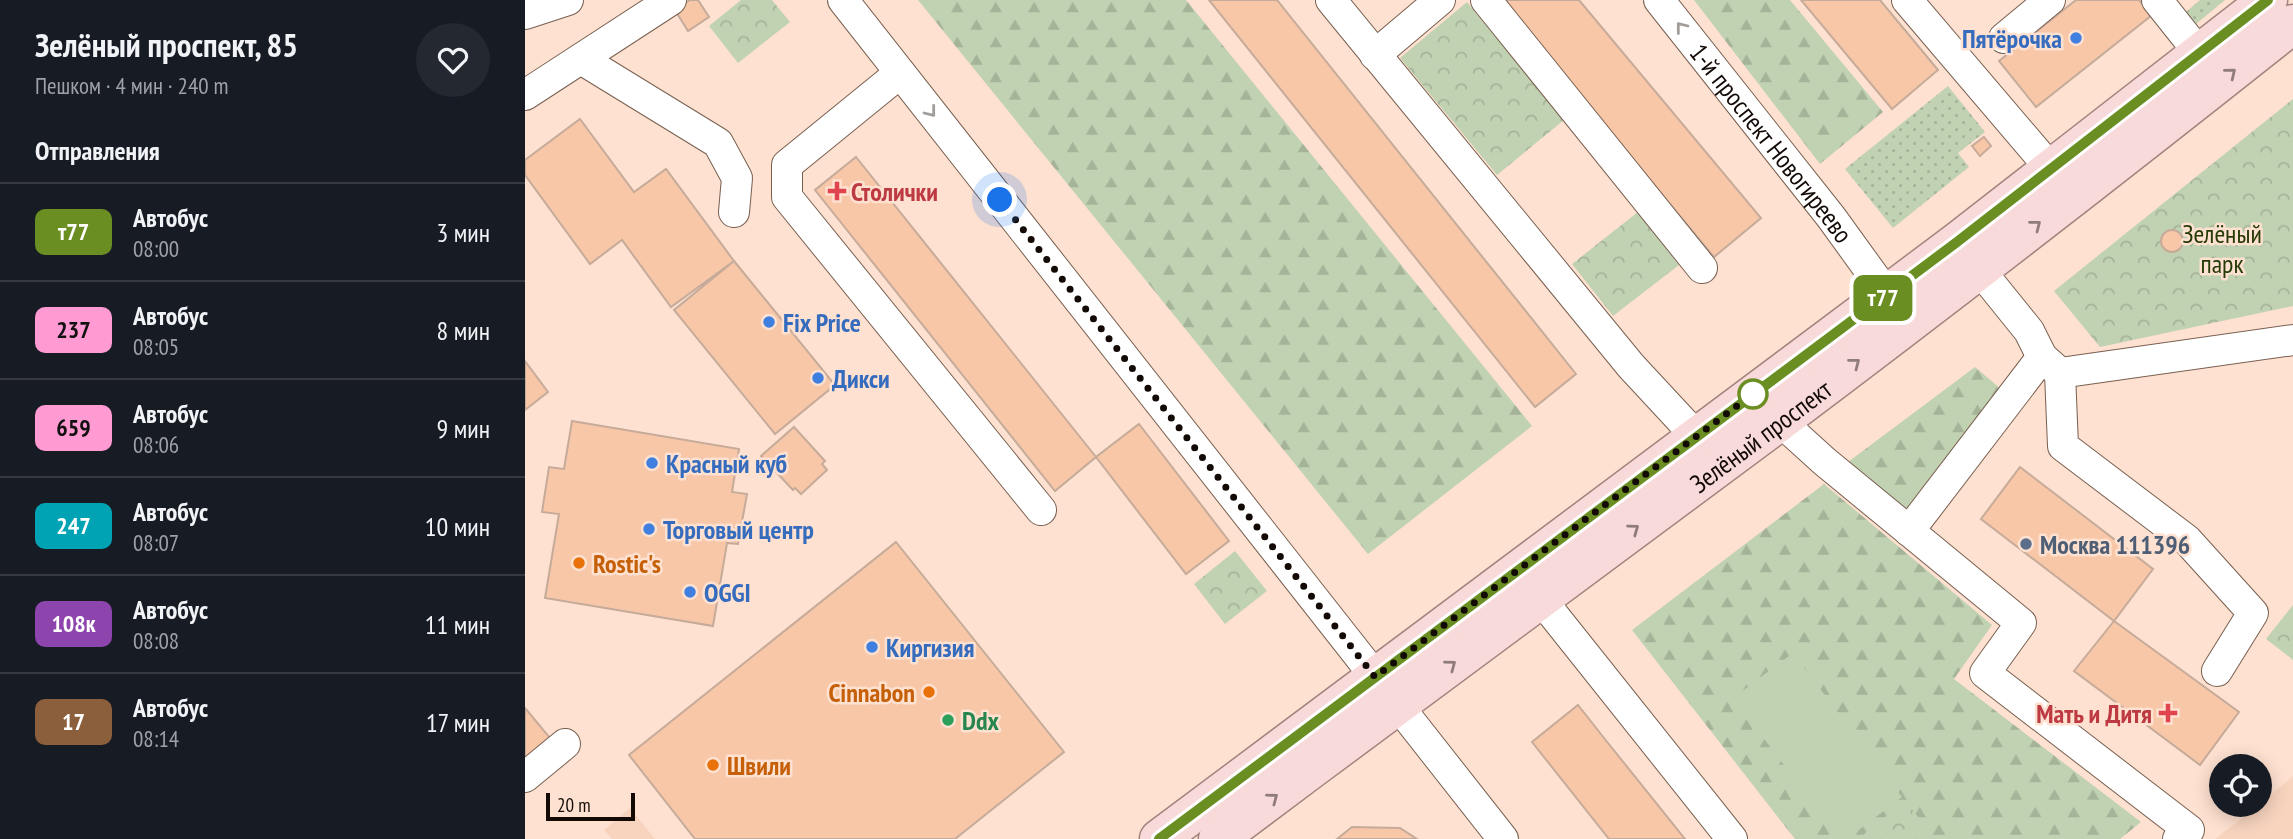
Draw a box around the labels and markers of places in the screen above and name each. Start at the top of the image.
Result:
place label: Пятёрочка [1962,22,2062,55]
marker: Пятёрочка [2068,30,2084,46]
place label: Столички [851,175,938,208]
marker: Столички [829,183,845,199]
place label: Fix Price [783,306,861,339]
marker: Fix Price [761,314,777,330]
place label: Дикси [832,362,890,395]
marker: Дикси [810,370,826,386]
unlabelled marker [1738,379,1768,409]
place label: Красный куб [666,447,787,480]
marker: Красный куб [644,455,660,471]
place label: Торговый центр [663,513,814,546]
marker: Торговый центр [641,521,657,537]
place label: Москва 111396 [2040,528,2190,561]
marker: Москва 111396 [2018,536,2034,552]
place label: Rostic's [593,547,661,580]
marker: Rostic's [571,555,587,571]
place label: OGGI [704,576,751,609]
marker: OGGI [682,584,698,600]
place label: Киргизия [886,631,974,664]
marker: Киргизия [864,639,880,655]
place label: Cinnabon [828,676,915,709]
marker: Cinnabon [921,684,937,700]
place label: Мать и Дитя [2036,697,2152,730]
marker: Мать и Дитя [2158,703,2178,723]
place label: Ddx [962,704,999,737]
marker: Ddx [940,712,956,728]
place label: Швили [727,749,791,782]
marker: Швили [705,757,721,773]

